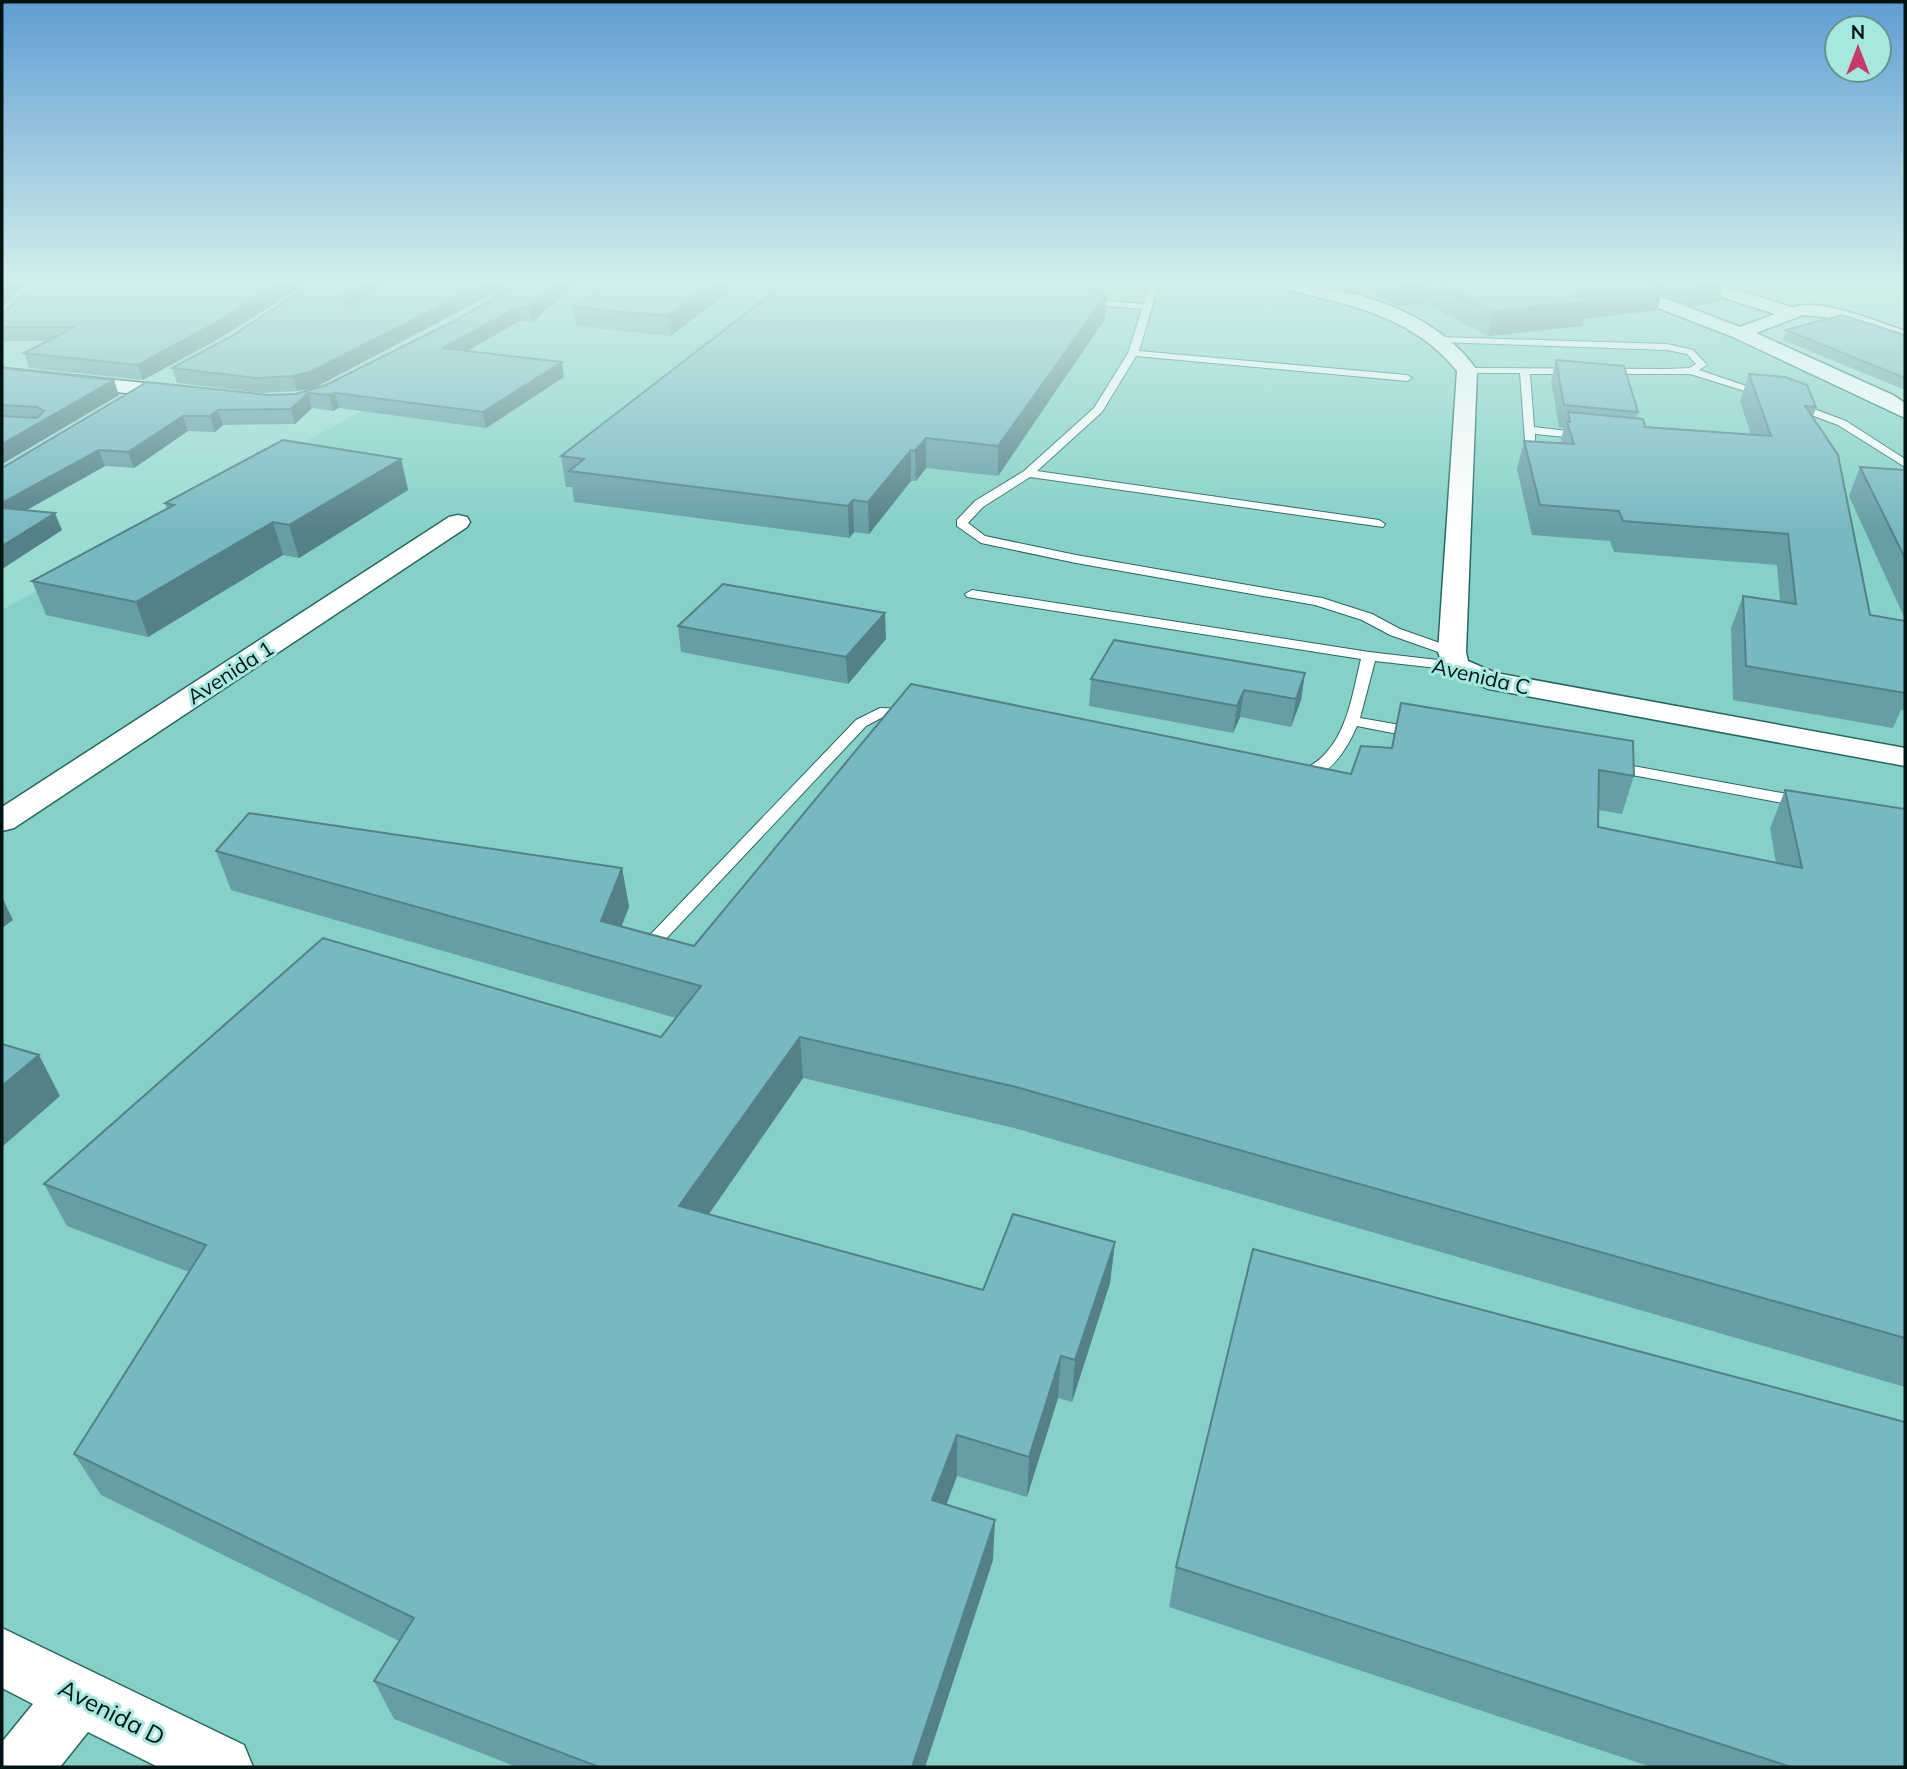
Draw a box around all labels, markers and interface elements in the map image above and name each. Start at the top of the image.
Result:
north arrow [1823,14,1893,84]
text: N [1851,20,1865,44]
street label: Avenida 1 [182,634,278,710]
street label: Avenida C [1430,652,1532,700]
street label: Avenida D [54,1672,170,1752]

